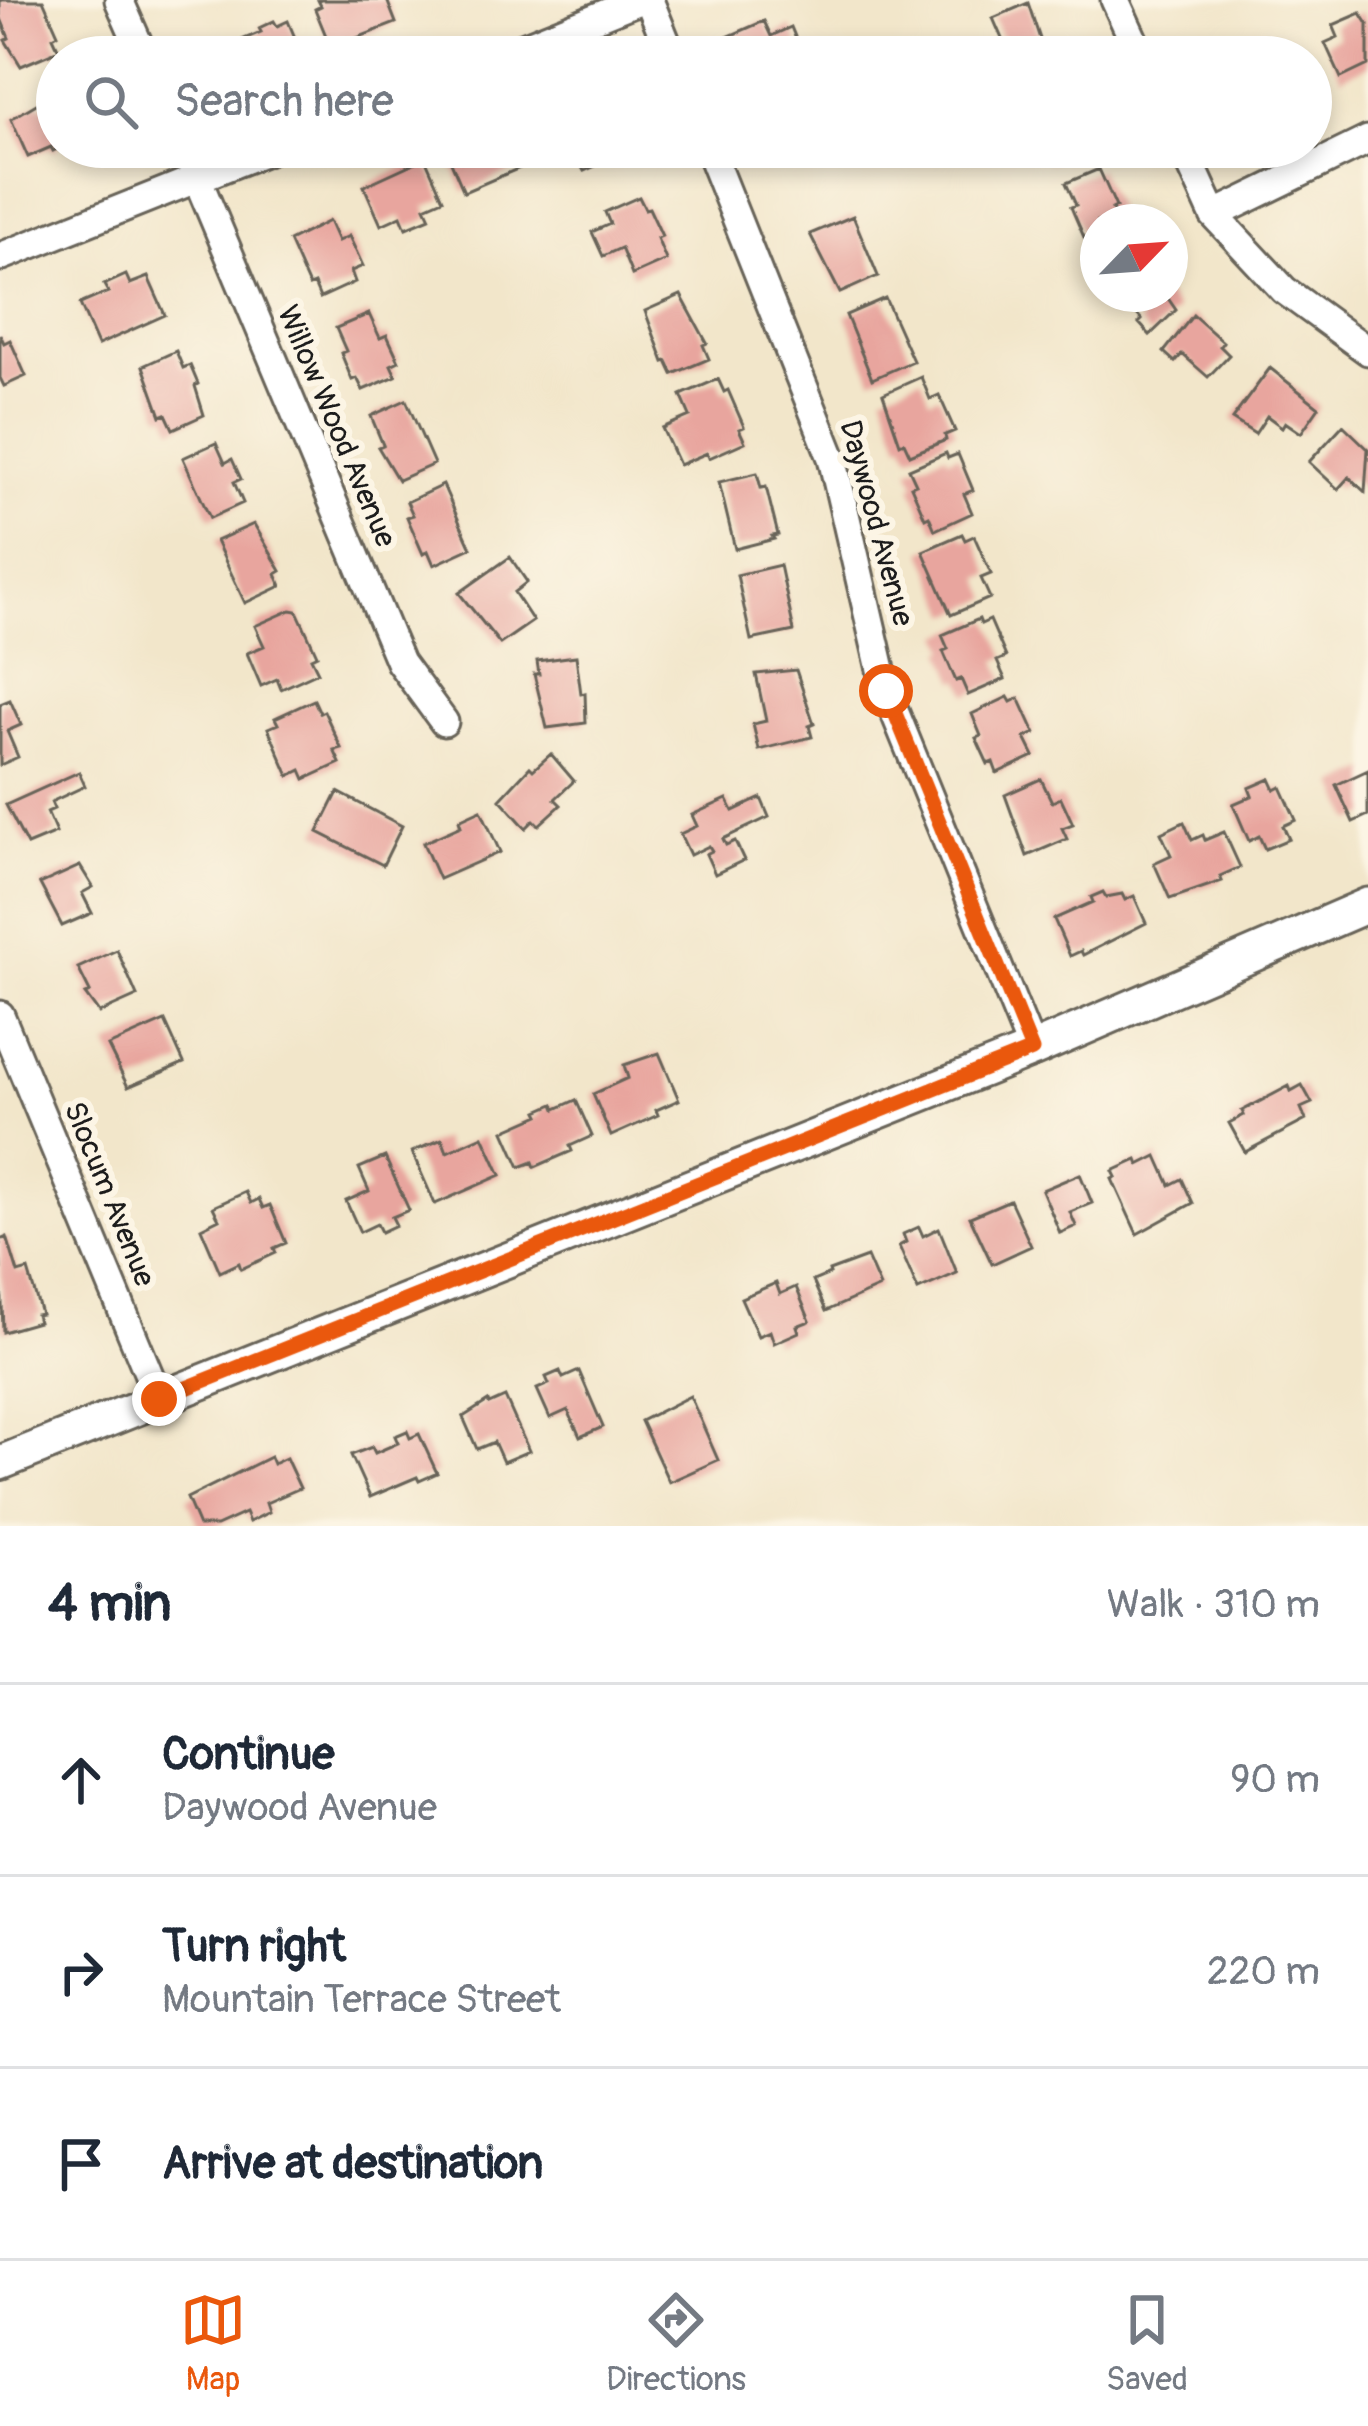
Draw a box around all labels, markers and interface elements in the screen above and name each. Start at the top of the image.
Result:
search box [36,36,1332,168]
icon: search [78,69,144,135]
text: Search here [174,74,394,130]
north arrow [1080,204,1188,312]
street label: Willow Wood Avenue [269,300,404,553]
street label: Daywood Avenue [831,416,922,630]
route start [859,664,913,718]
street label: Slocum Avenue [56,1097,163,1292]
route end [132,1372,186,1426]
text: 4 min [48,1572,171,1636]
text: Walk · 310 m [1107,1580,1320,1629]
text: Continue [162,1727,335,1783]
icon: ahead [48,1747,114,1813]
text: 90 m [1230,1755,1320,1804]
text: Daywood Avenue [162,1783,437,1832]
text: Turn right [162,1919,346,1975]
icon: right [48,1939,114,2005]
text: 220 m [1207,1947,1320,1996]
text: Mountain Terrace Street [162,1975,561,2024]
icon: arrive [48,2131,114,2197]
text: Arrive at destination [162,2136,543,2192]
tab: Map [180,2287,246,2400]
tab: Directions [606,2287,746,2400]
tab: Saved [1106,2287,1188,2400]

